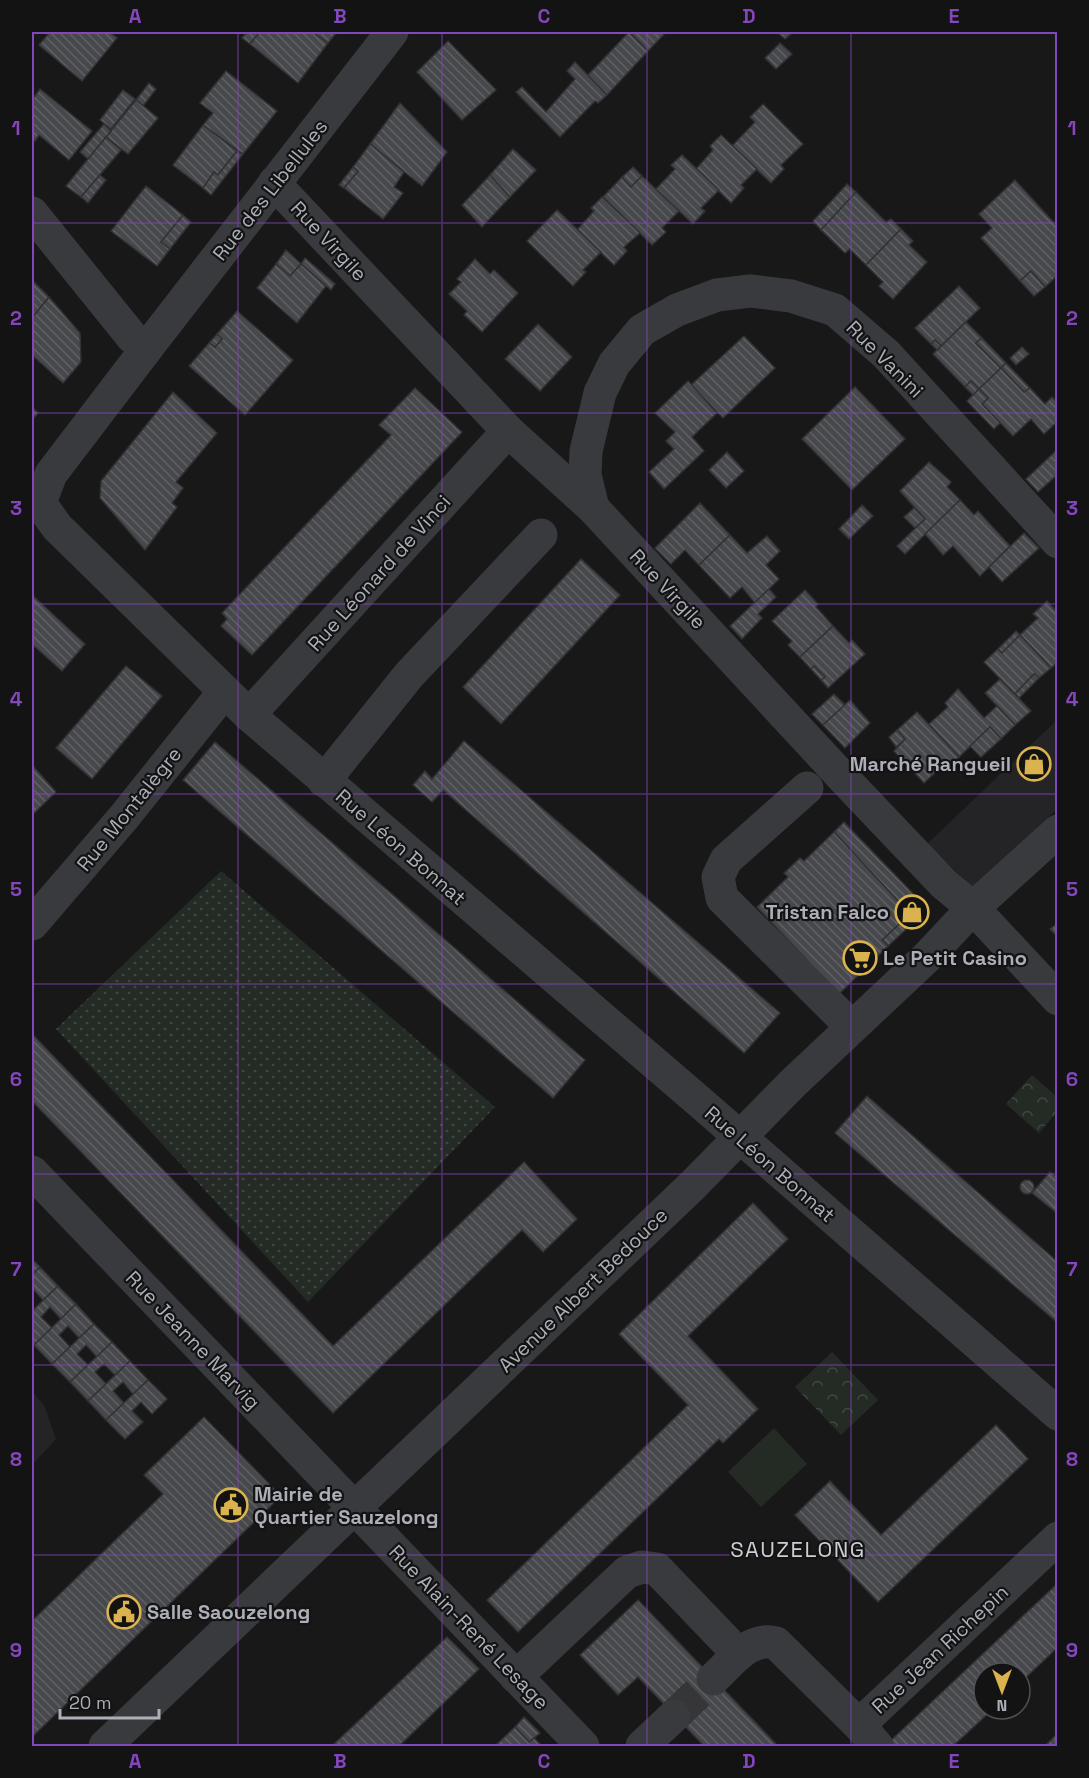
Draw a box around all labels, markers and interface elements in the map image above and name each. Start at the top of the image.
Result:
text: A [129,3,142,29]
text: B [333,3,347,29]
text: C [538,3,551,29]
text: D [742,3,756,29]
text: E [948,3,960,29]
street label: Rue des Libellules [207,114,333,266]
text: 1 [11,115,21,141]
text: 1 [1067,115,1077,141]
street label: Rue Virgile [285,195,373,287]
text: 2 [10,305,22,331]
text: 2 [1066,305,1078,331]
street label: Rue Vanini [841,315,929,403]
street label: Rue Léonard de Vinci [302,489,456,657]
text: 3 [10,495,22,521]
text: 3 [1066,495,1078,521]
street label: Rue Virgile [624,543,712,635]
text: 4 [10,686,23,712]
text: 4 [1066,686,1079,712]
street label: Rue Montalègre [71,741,187,877]
shop icon: Marché Rangueil [1016,746,1052,782]
place label: Marché Rangueil [850,751,1011,777]
street label: Rue Léon Bonnat [330,783,472,911]
text: 5 [10,876,22,902]
text: 5 [1066,876,1078,902]
shop icon: Tristan Falco [894,894,930,930]
place label: Tristan Falco [766,899,889,925]
supermarket icon: Le Petit Casino [842,940,878,976]
place label: Le Petit Casino [883,945,1027,971]
text: 6 [10,1066,22,1092]
text: 6 [1066,1066,1078,1092]
street label: Rue Léon Bonnat [699,1100,841,1228]
street label: Avenue Albert Bedouce [493,1202,673,1378]
text: 7 [10,1256,22,1282]
text: 7 [1066,1256,1078,1282]
street label: Rue Jeanne Marvig [120,1265,266,1415]
text: 8 [10,1446,22,1472]
text: 8 [1066,1446,1078,1472]
place label: Mairie de Quartier Sauzelong [254,1481,438,1530]
public building icon: Mairie de Quartier Sauzelong [213,1487,249,1523]
district label: SAUZELONG [730,1535,866,1563]
street label: Rue Alain-René Lesage [383,1539,555,1715]
street label: Rue Jean Richepin [866,1579,1014,1719]
public building icon: Salle Saouzelong [106,1594,142,1630]
place label: Salle Saouzelong [147,1599,310,1625]
text: 9 [10,1637,22,1663]
text: 9 [1066,1637,1078,1663]
north arrow [972,1661,1032,1721]
scale bar [60,1682,159,1720]
text: 20 m [69,1691,112,1714]
text: N [997,1695,1007,1716]
text: A [129,1748,142,1774]
text: B [333,1748,347,1774]
text: C [538,1748,551,1774]
text: D [742,1748,756,1774]
text: E [948,1748,960,1774]

